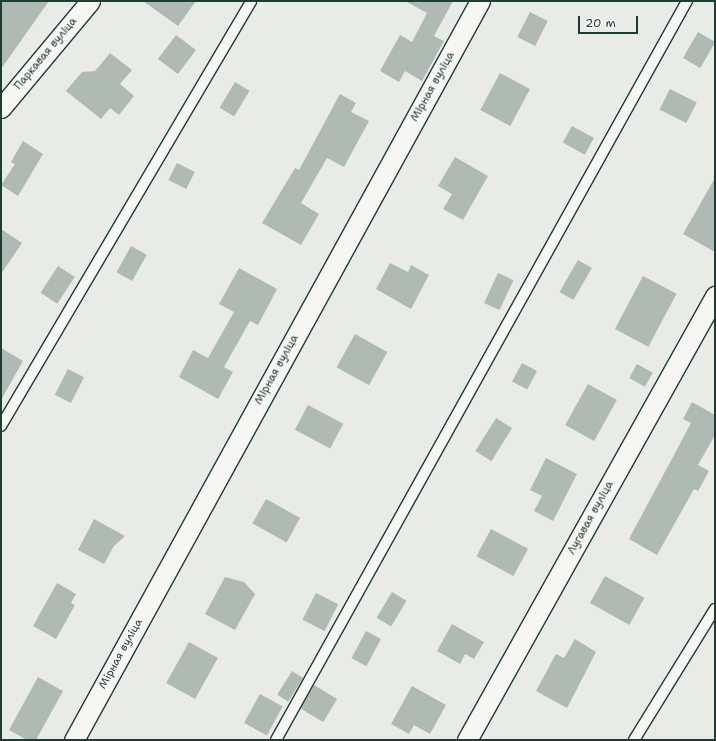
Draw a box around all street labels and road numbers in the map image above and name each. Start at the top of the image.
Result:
street label: Паркавая вуліца [12,15,80,93]
street label: Мірная вуліца [408,50,458,124]
street label: Мірная вуліца [252,333,302,407]
street label: Лугавая вуліца [565,479,617,557]
street label: Мірная вуліца [96,617,146,691]

